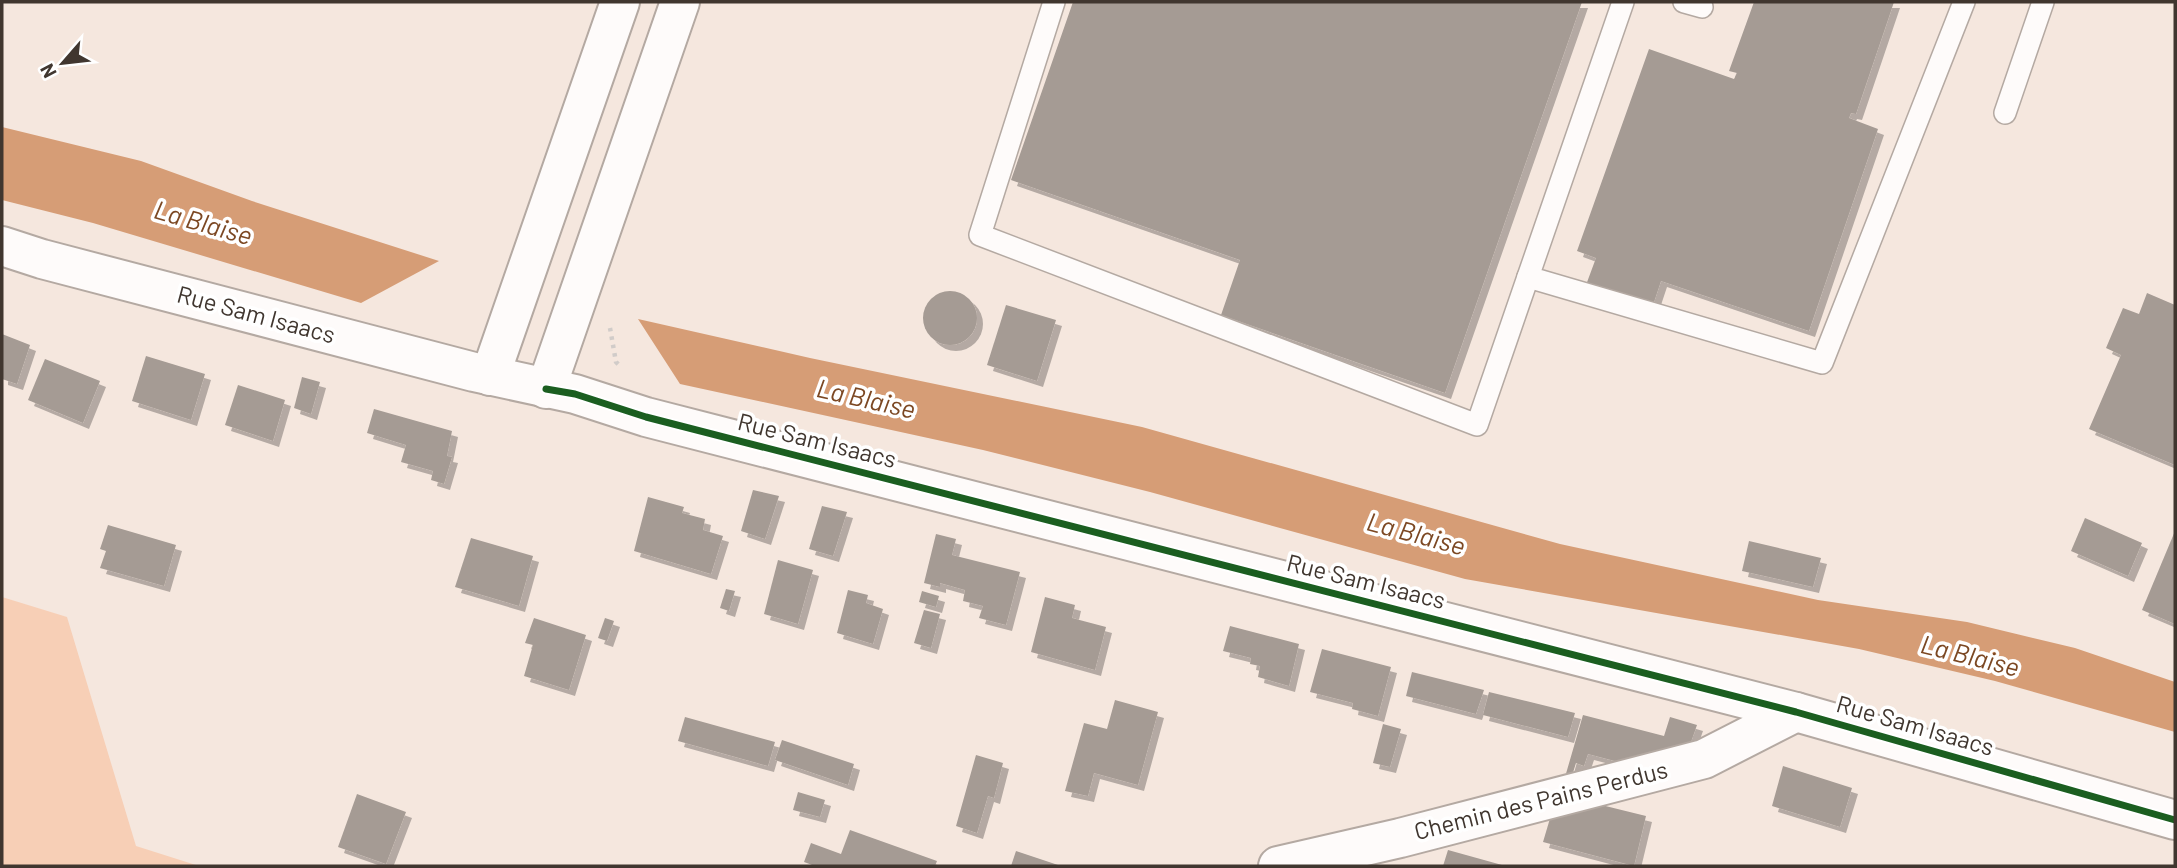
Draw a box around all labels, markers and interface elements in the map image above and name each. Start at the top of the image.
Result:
north arrow [28,28,98,98]
text: N [34,60,61,82]
water label: La Blaise [151,193,256,250]
street label: Rue Sam Isaacs [174,279,339,349]
water label: La Blaise [814,371,919,424]
street label: Rue Sam Isaacs [735,406,900,473]
water label: La Blaise [1364,505,1469,561]
street label: Rue Sam Isaacs [1284,547,1449,614]
water label: La Blaise [1918,627,2023,682]
street label: Rue Sam Isaacs [1833,688,1997,761]
street label: Chemin des Pains Perdus [1411,754,1670,845]

